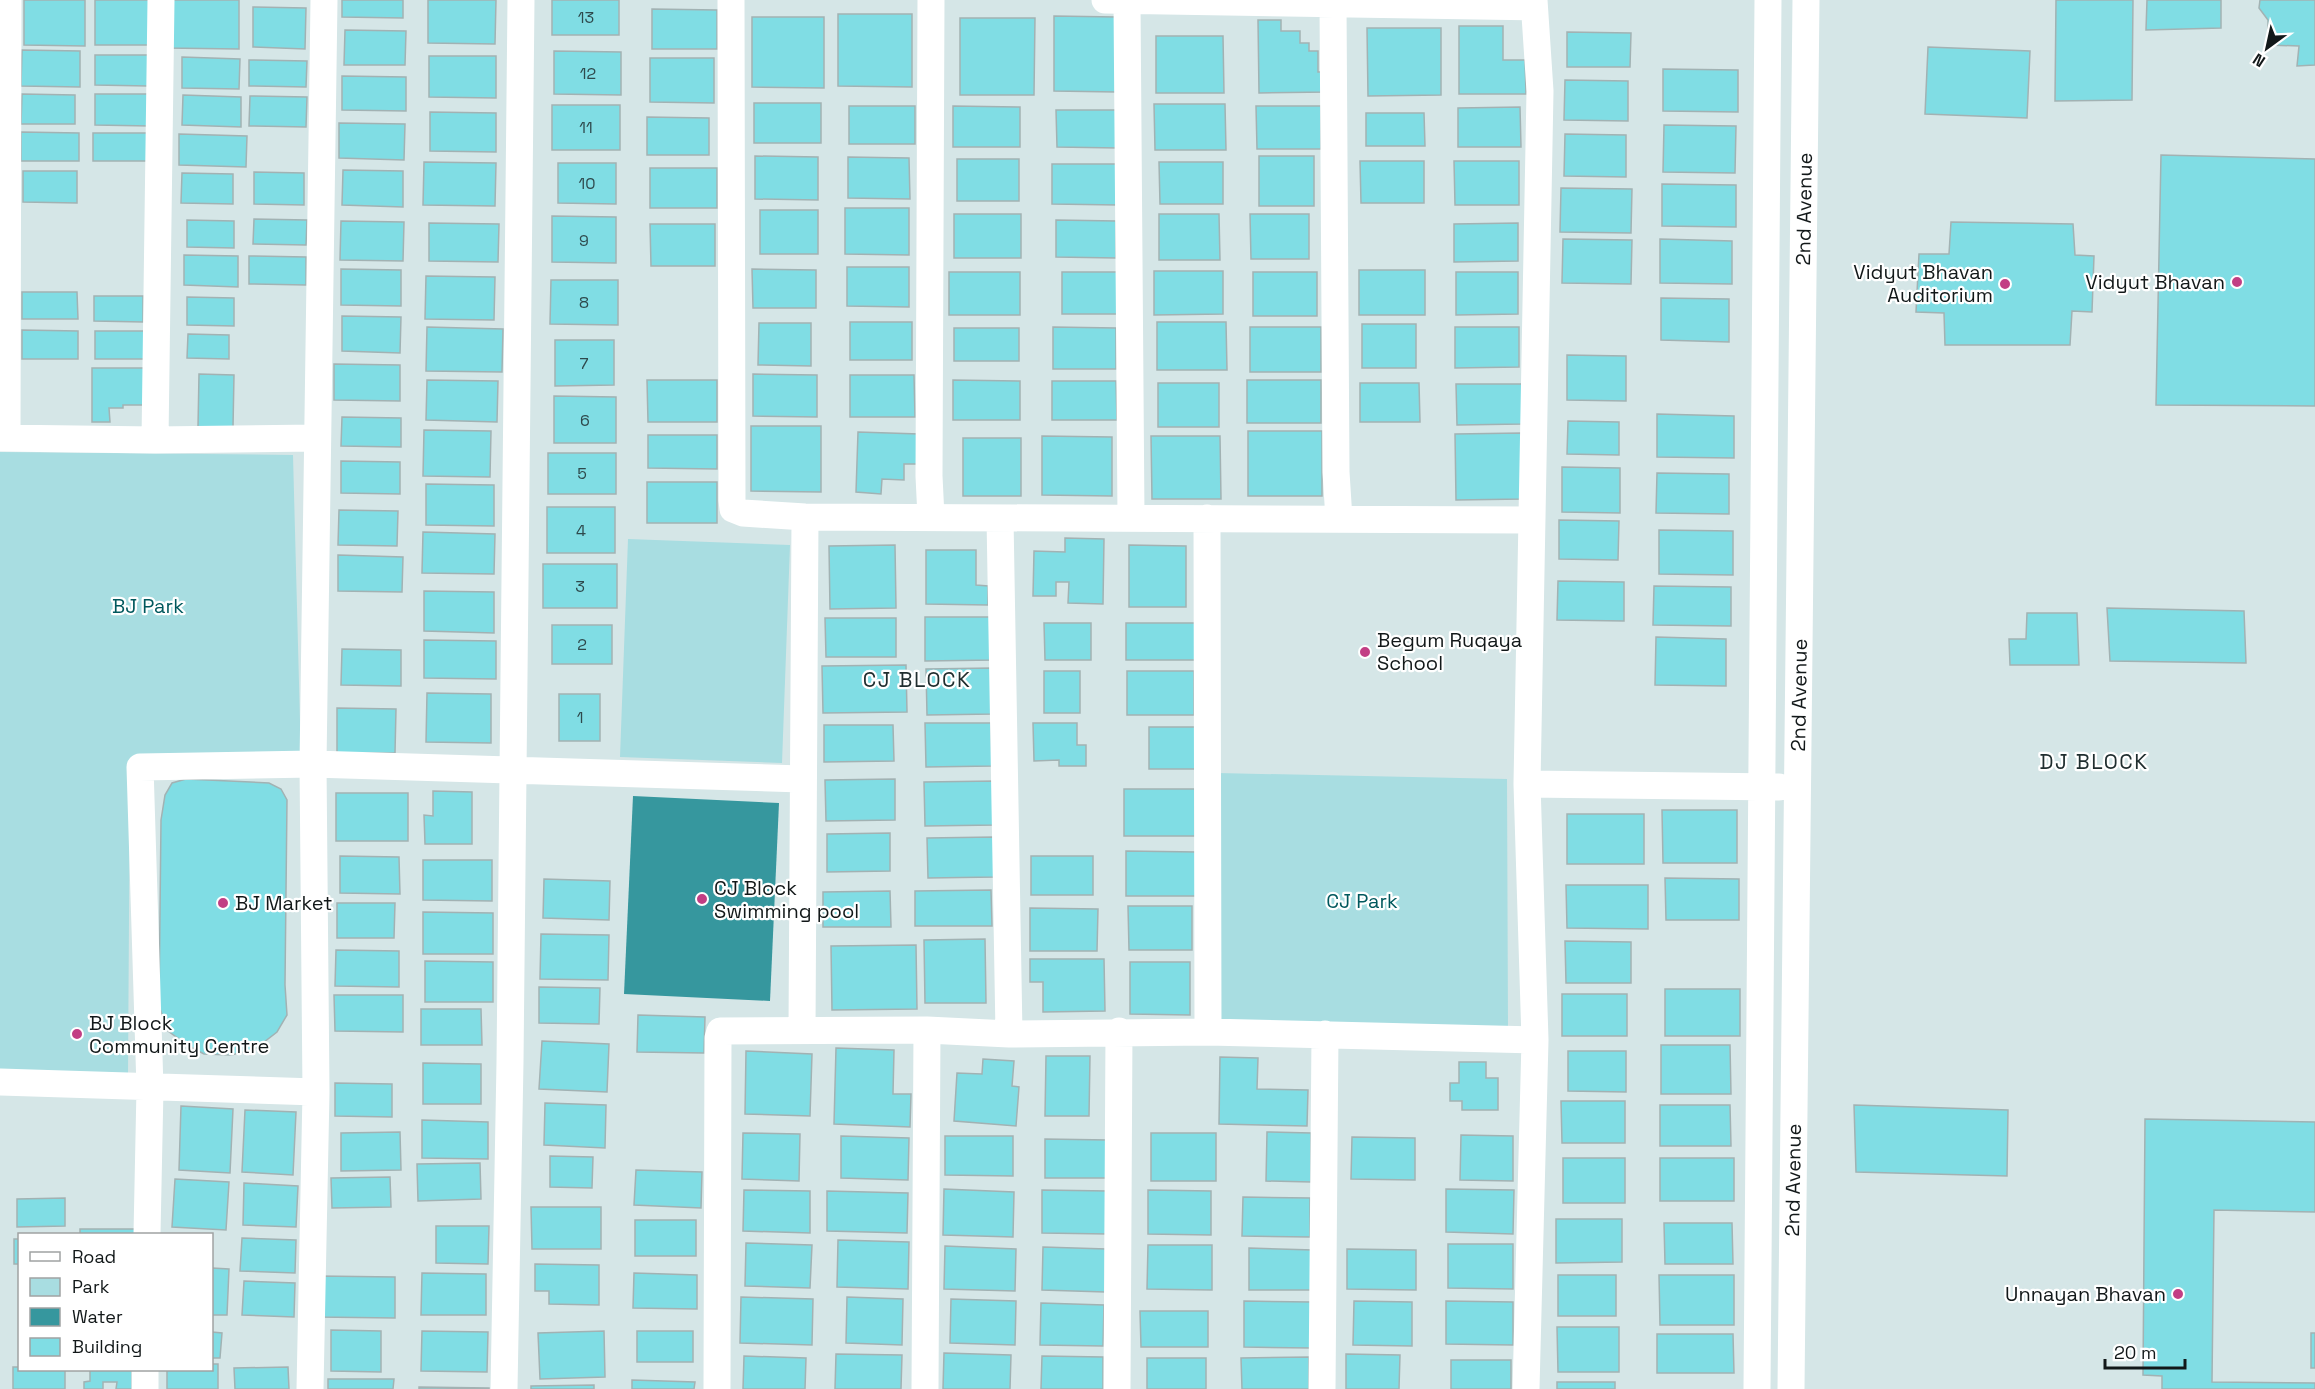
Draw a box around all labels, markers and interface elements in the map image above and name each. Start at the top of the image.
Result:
house number: 13 [578,7,594,28]
north arrow [2237,18,2297,78]
text: N [2249,48,2269,72]
house number: 12 [580,63,596,84]
house number: 11 [579,117,593,138]
street label: 2nd Avenue [1790,152,1818,266]
house number: 10 [579,173,595,194]
house number: 9 [579,230,589,251]
place label: Vidyut Bhavan Auditorium [1853,259,1993,308]
place label: Vidyut Bhavan [2085,269,2225,295]
marker: Vidyut Bhavan [2230,275,2244,289]
marker: Vidyut Bhavan Auditorium [1998,277,2012,291]
house number: 8 [579,292,589,313]
house number: 7 [579,353,589,374]
house number: 6 [580,410,590,431]
house number: 5 [577,463,587,484]
house number: 4 [576,520,586,541]
house number: 3 [575,576,585,597]
park label: BJ Park [112,593,184,619]
place label: Begum Ruqaya School [1377,627,1522,676]
house number: 2 [577,634,587,655]
street label: 2nd Avenue [1785,638,1813,752]
marker: Begum Ruqaya School [1358,645,1372,659]
district label: CJ BLOCK [863,666,971,693]
house number: 1 [577,707,583,728]
district label: DJ BLOCK [2039,748,2149,775]
place label: CJ Block Swimming pool [714,875,859,924]
park label: CJ Park [1326,888,1398,914]
place label: BJ Market [235,890,332,916]
marker: CJ Block Swimming pool [695,892,709,906]
marker: BJ Market [216,896,230,910]
place label: BJ Block Community Centre [89,1010,269,1059]
marker: BJ Block Community Centre [70,1027,84,1041]
street label: 2nd Avenue [1779,1123,1807,1237]
legend [18,1233,213,1371]
text: Road [72,1245,116,1268]
text: Park [72,1275,110,1298]
place label: Unnayan Bhavan [2005,1281,2166,1307]
marker: Unnayan Bhavan [2171,1287,2185,1301]
text: Water [72,1305,123,1328]
scale bar [2105,1332,2184,1370]
text: Building [72,1335,142,1358]
text: 20 m [2114,1341,2157,1364]

